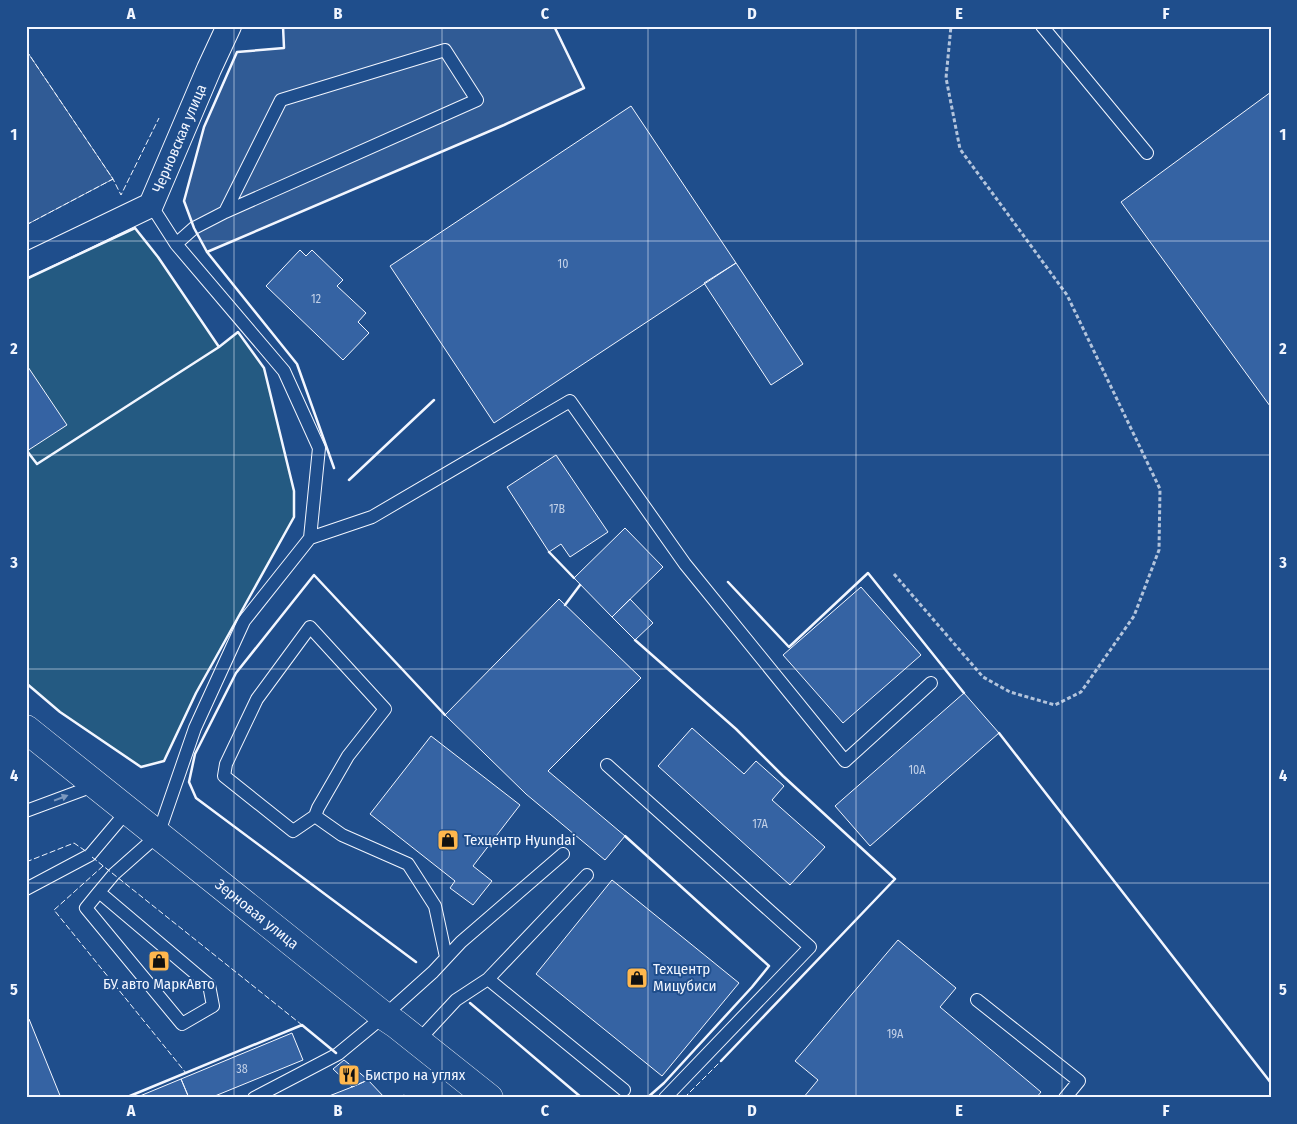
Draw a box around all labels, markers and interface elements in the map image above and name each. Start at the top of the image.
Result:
text: A [126,4,136,23]
text: B [334,4,343,23]
text: C [541,4,550,23]
text: D [747,4,757,23]
text: E [955,4,963,23]
text: F [1162,4,1170,23]
street label: Черновская улица [148,81,210,195]
text: 1 [11,125,17,144]
text: 1 [1280,125,1286,144]
house number: 10 [558,257,568,271]
house number: 12 [311,292,321,306]
text: 2 [9,339,18,358]
text: 2 [1278,339,1287,358]
house number: 17В [549,502,565,516]
text: 3 [9,553,18,572]
text: 3 [1278,553,1287,572]
house number: 10А [908,763,926,777]
text: 4 [10,766,18,785]
text: 4 [1279,766,1287,785]
one-way arrow [54,794,69,802]
house number: 17А [752,817,768,831]
shop icon: Техцентр Hyundai [436,828,460,852]
place label: Техцентр Hyundai [464,831,575,849]
street label: Зерновая улица [212,875,302,953]
shop icon: БУ авто МаркАвто [147,949,171,973]
place label: Техцентр Мицубиси [653,960,717,995]
shop icon: Техцентр Мицубиси [625,966,649,990]
place label: БУ авто МаркАвто [103,975,215,993]
text: 5 [10,980,18,999]
text: 5 [1279,980,1287,999]
house number: 19А [887,1027,904,1041]
house number: 38 [236,1062,248,1076]
restaurant icon: Бистро на углях [337,1063,361,1087]
place label: Бистро на углях [365,1066,466,1084]
text: A [126,1101,136,1120]
text: B [334,1101,343,1120]
text: C [541,1101,550,1120]
text: D [747,1101,757,1120]
text: E [955,1101,963,1120]
text: F [1162,1101,1170,1120]

